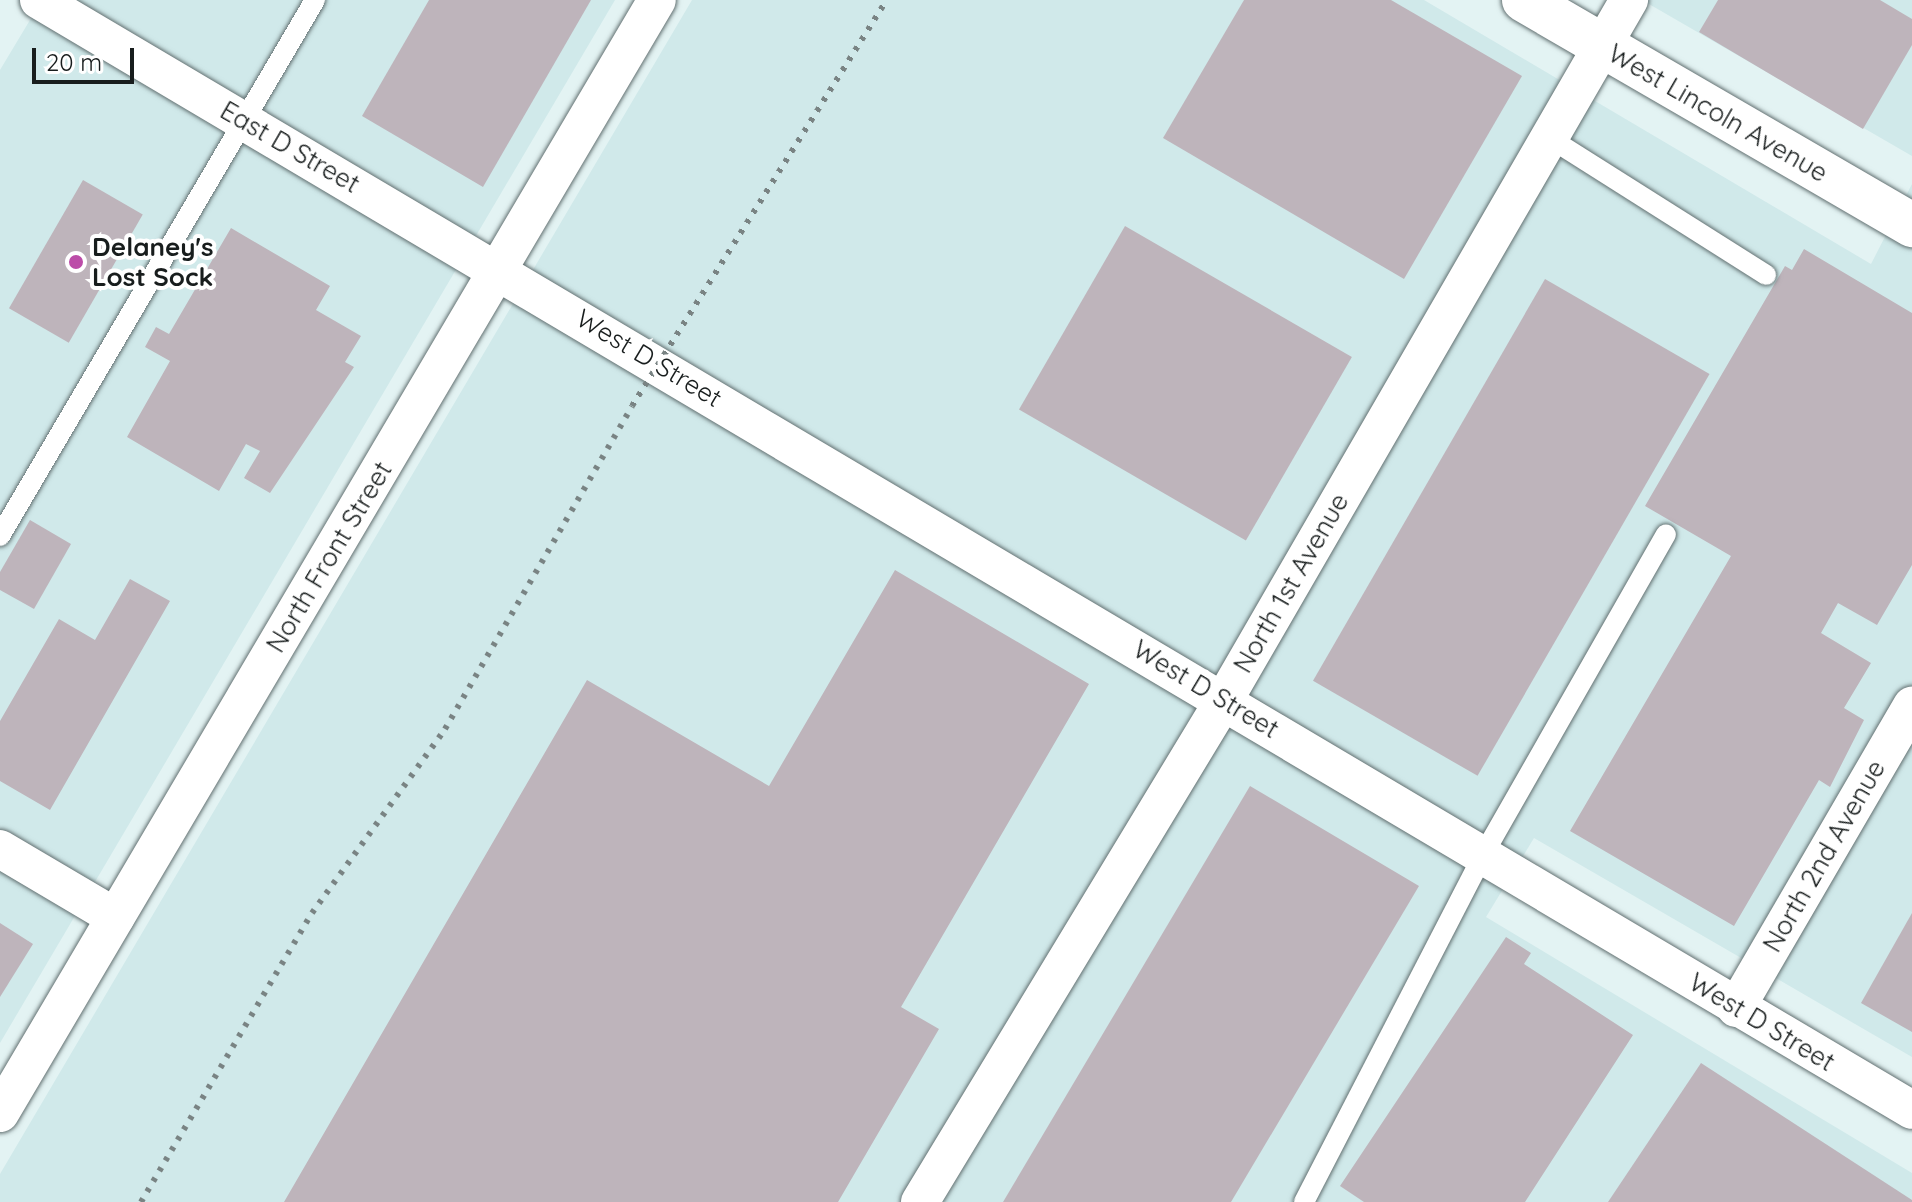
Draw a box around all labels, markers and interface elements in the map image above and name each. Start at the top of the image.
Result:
scale bar [36,32,138,82]
street label: West Lincoln Avenue [1603,37,1833,189]
text: 20 m [46,47,102,77]
street label: East D Street [215,95,365,199]
place label: Delaney's Lost Sock [92,231,213,292]
marker: Delaney's Lost Sock [67,253,85,271]
street label: West D Street [571,302,727,414]
street label: North Front Street [260,456,398,658]
street label: North 1st Avenue [1227,488,1355,678]
street label: West D Street [1128,633,1284,745]
street label: North 2nd Avenue [1756,754,1892,958]
street label: West D Street [1684,966,1840,1078]

